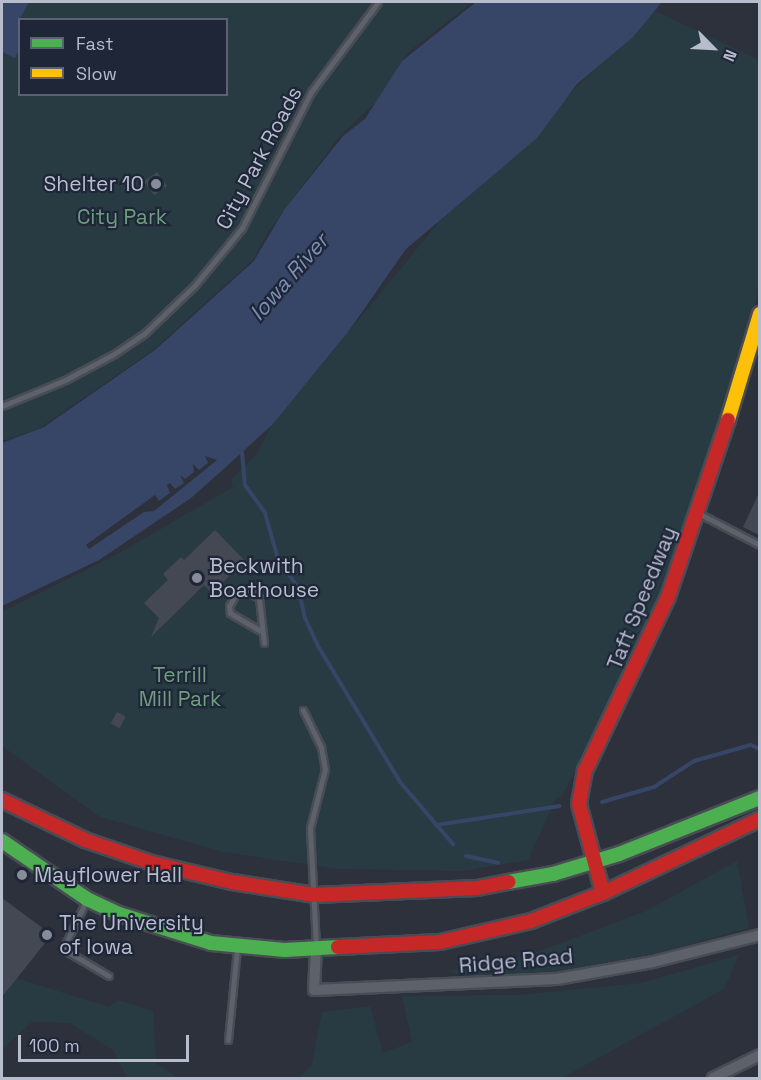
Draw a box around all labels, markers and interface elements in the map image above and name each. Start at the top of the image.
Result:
legend [18,18,228,96]
north arrow [683,18,743,78]
text: Fast [76,32,113,55]
text: N [718,46,742,65]
text: Slow [76,62,117,85]
street label: City Park Roads [211,82,307,234]
place label: Shelter 10 [43,171,144,197]
marker: Shelter 10 [149,177,163,191]
park label: City Park [77,204,167,230]
water label: Iowa River [244,228,334,326]
street label: Taft Speedway [602,523,682,673]
place label: Beckwith Boathouse [209,553,319,603]
marker: Beckwith Boathouse [190,571,204,585]
park label: Terrill Mill Park [139,662,221,712]
place label: Mayflower Hall [34,862,182,888]
marker: Mayflower Hall [15,868,29,882]
place label: The University of Iowa [59,910,204,960]
marker: The University of Iowa [40,928,54,942]
street label: Ridge Road [458,943,574,979]
scale bar [21,1023,192,1061]
text: 100 m [29,1034,80,1057]

